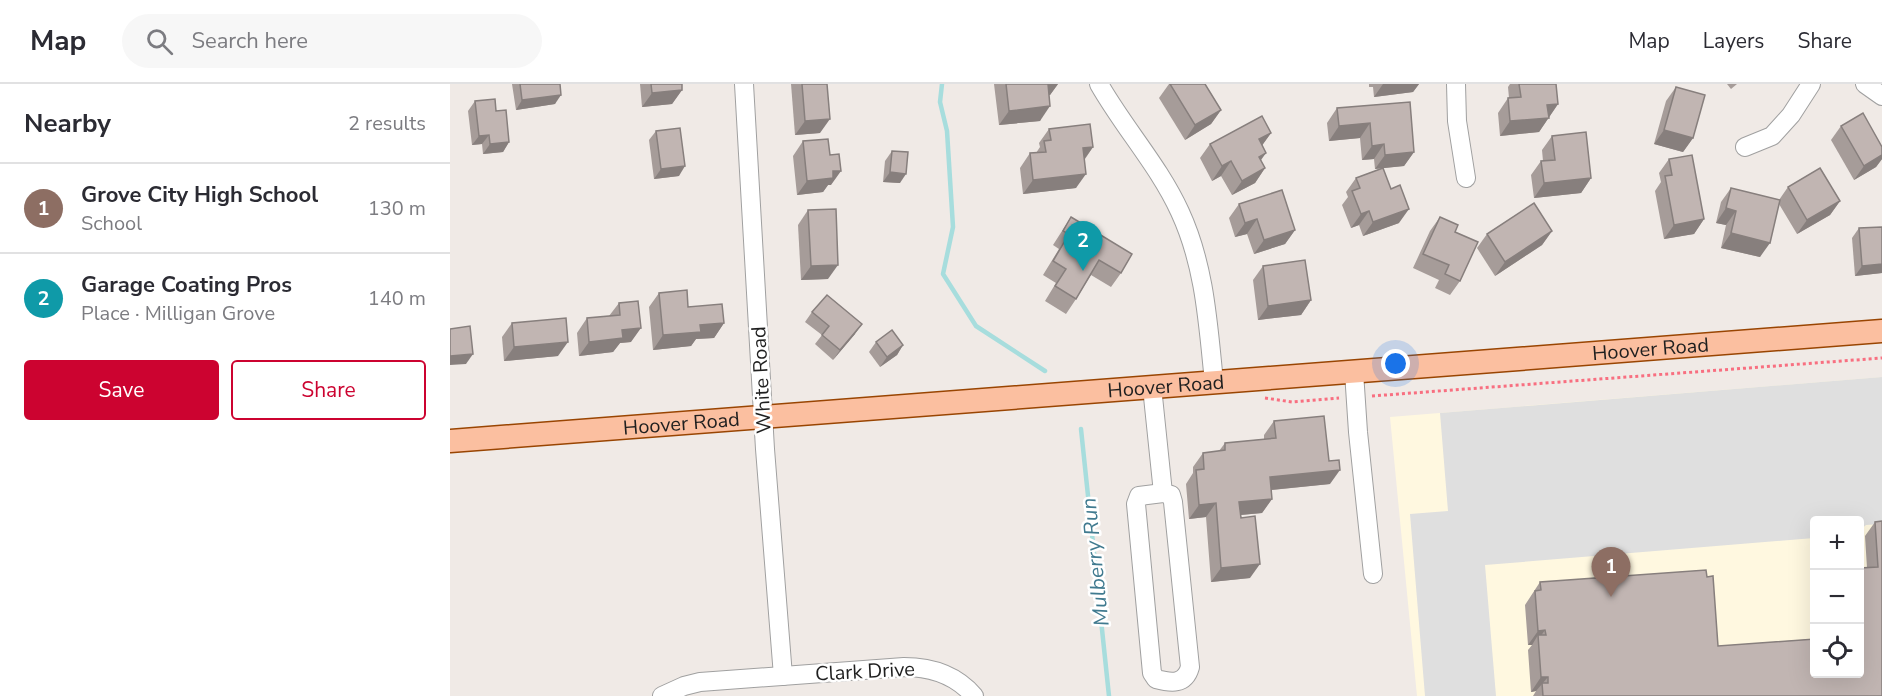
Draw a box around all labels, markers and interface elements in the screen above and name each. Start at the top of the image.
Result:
search box [122,14,542,68]
text: Map [30,22,86,60]
icon: search [143,25,176,58]
text: Search here [191,26,308,56]
text: Map [1628,27,1670,55]
text: Layers [1703,27,1764,55]
text: Share [1797,27,1852,55]
text: Nearby [24,106,111,141]
text: 2 results [348,110,426,137]
text: Grove City High School [81,180,318,210]
text: 1 [38,195,50,222]
text: 130 m [368,195,426,222]
text: School [81,210,142,237]
pin: 2 [1064,222,1102,271]
text: Garage Coating Pros [81,270,292,300]
text: 2 [38,285,50,312]
text: 140 m [368,285,426,312]
text: Place · Milligan Grove [81,300,275,327]
street label: White Road [745,326,778,434]
street label: Hoover Road [1591,331,1710,367]
your location [1381,349,1410,378]
button: Save [24,360,219,420]
button: Share [231,360,426,420]
street label: Hoover Road [1107,369,1225,404]
street label: Hoover Road [622,406,741,442]
water label: Mulberry Run [1074,496,1116,628]
map controls [1810,516,1864,678]
button: + [1810,516,1864,570]
pin: 1 [1592,548,1630,597]
button: − [1810,570,1864,624]
button: locate [1810,624,1864,678]
street label: Clark Drive [815,655,916,688]

